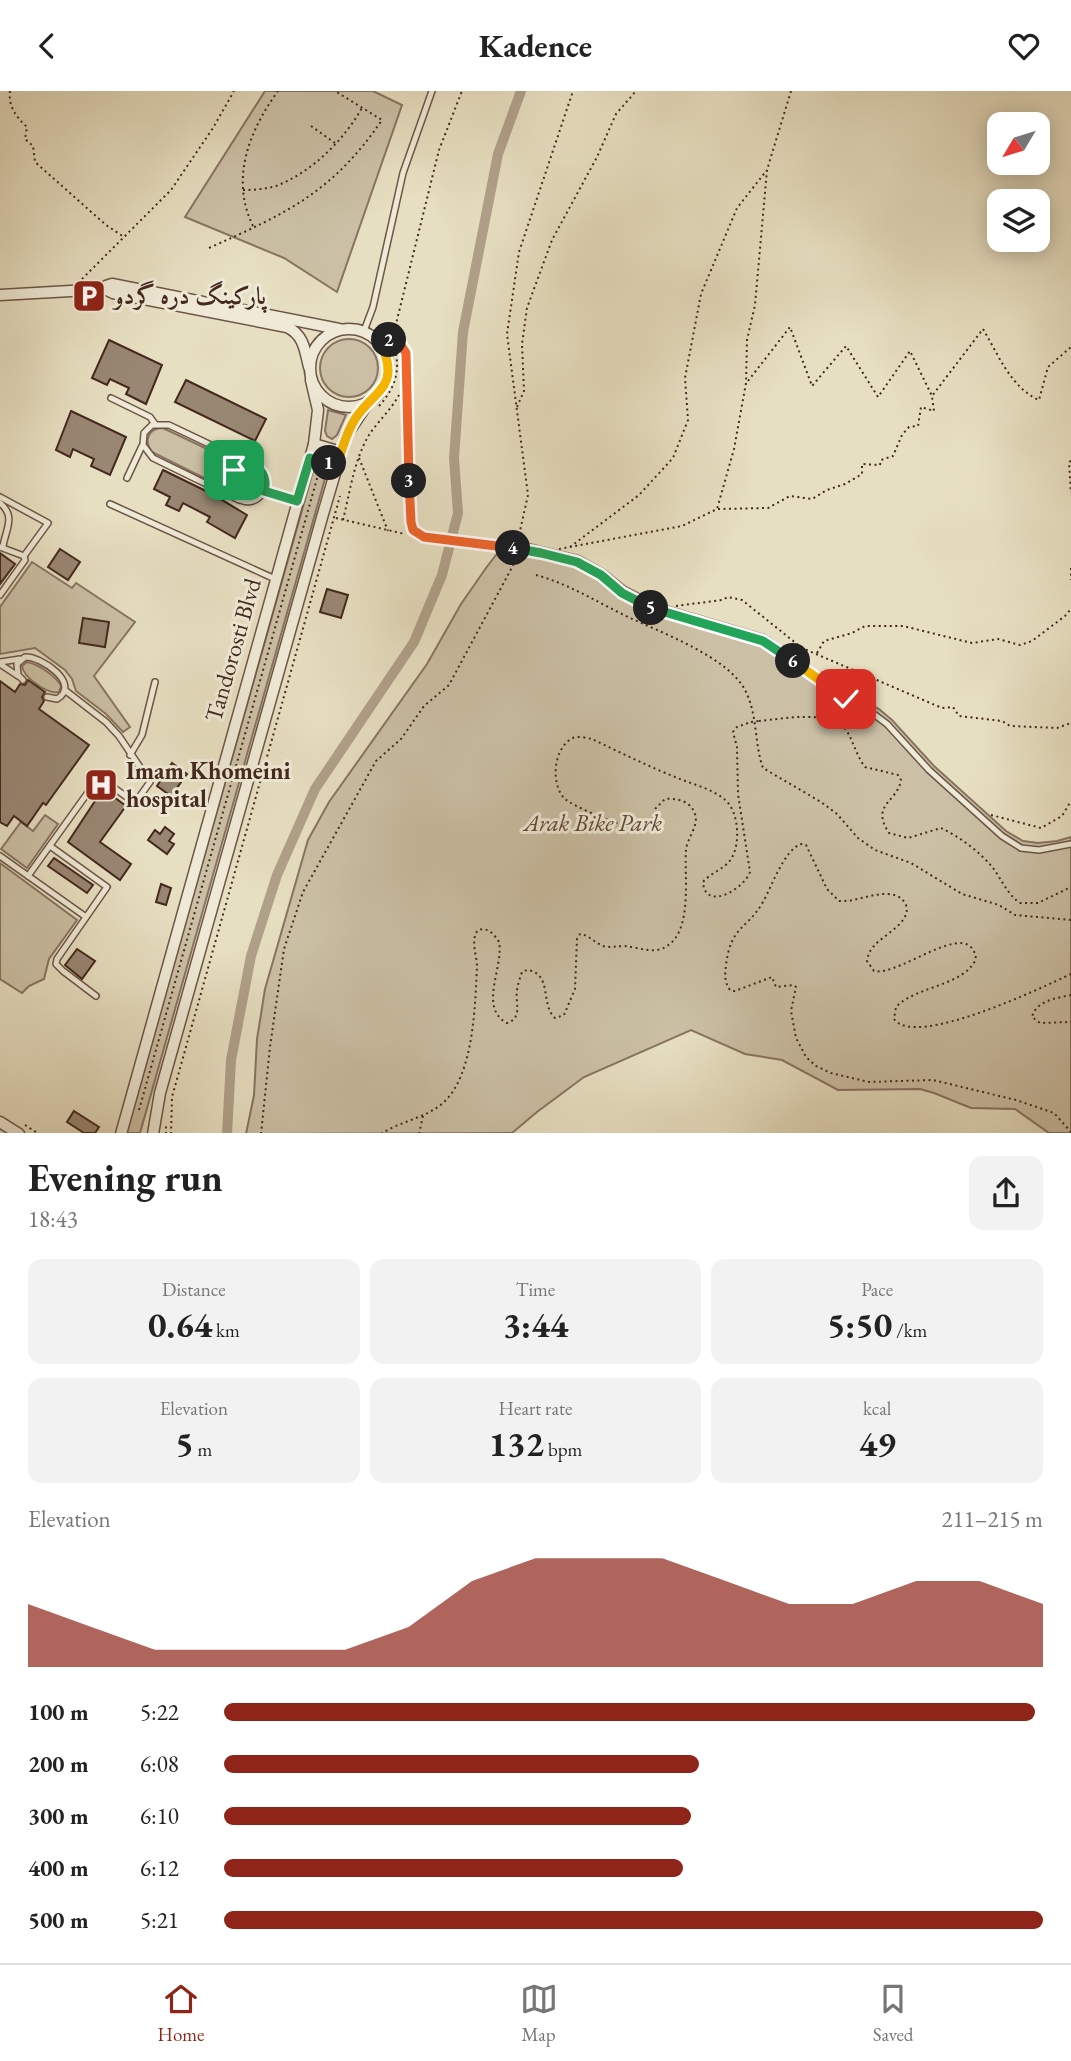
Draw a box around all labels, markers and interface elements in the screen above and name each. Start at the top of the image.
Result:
text: Kadence [479,25,592,67]
icon: back [28,27,66,65]
icon: heart [1005,27,1043,65]
north arrow [987,112,1050,175]
map controls [987,112,1050,252]
button: layers [987,189,1050,252]
parking icon: پارکینگ دره گردو [70,277,108,315]
place label: پارکینگ دره گردو [111,280,268,314]
pin: 2 [372,323,406,357]
text: 2 [383,327,394,352]
pin [204,440,264,500]
pin: 1 [312,445,346,481]
text: 1 [323,450,334,475]
icon: arrive [215,451,253,489]
pin: 3 [392,463,426,499]
text: 3 [403,468,414,493]
pin: 4 [496,531,530,566]
text: 4 [507,535,518,560]
street label: Tandorosti Blvd [197,574,268,725]
pin: 5 [634,591,668,625]
text: 5 [645,595,656,620]
pin: 6 [776,643,810,679]
text: 6 [787,648,798,673]
pin [816,669,876,729]
icon: check [827,680,865,718]
place label: Imam Khomeini hospital [126,755,291,814]
hospital icon: Imam Khomeini hospital [82,766,120,804]
park label: Arak Bike Park [522,807,662,838]
text: Evening run [28,1153,223,1202]
button: share [969,1156,1043,1230]
text: 18:43 [28,1204,78,1234]
text: Distance [162,1277,226,1302]
text: Time [516,1277,555,1302]
text: Pace [861,1277,893,1302]
text: 0.64 [148,1302,212,1347]
text: 3:44 [503,1302,568,1347]
text: 5:50 [827,1302,892,1347]
text: km [212,1318,240,1343]
text: /km [892,1318,927,1343]
text: Elevation [160,1396,228,1421]
text: Heart rate [499,1396,572,1421]
text: kcal [863,1396,891,1421]
text: 5 [175,1421,194,1466]
text: 132 [489,1421,544,1466]
text: 49 [859,1421,896,1466]
text: m [194,1437,212,1462]
text: bpm [544,1437,582,1462]
text: Elevation [28,1504,111,1534]
text: 211–215 m [942,1504,1043,1534]
text: 100 m [28,1697,89,1727]
text: 5:22 [140,1697,179,1727]
text: 200 m [28,1749,89,1779]
text: 6:08 [140,1749,179,1779]
text: 300 m [28,1801,89,1831]
text: 6:10 [140,1801,179,1831]
text: 400 m [28,1853,89,1883]
text: 6:12 [140,1853,179,1883]
text: 500 m [28,1905,89,1935]
text: 5:21 [140,1905,179,1935]
tab: Home [158,1980,205,2047]
tab: Map [520,1980,558,2047]
tab: Saved [873,1980,913,2047]

